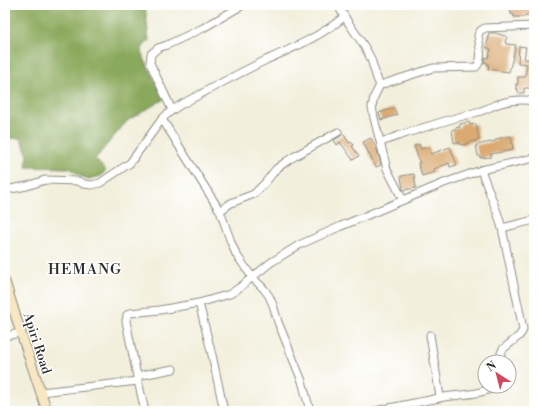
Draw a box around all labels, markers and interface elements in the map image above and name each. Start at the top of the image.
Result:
district label: HEMANG [48,260,122,279]
street label: Apiri Road [19,310,55,377]
north arrow [477,354,517,394]
text: N [484,358,500,375]

